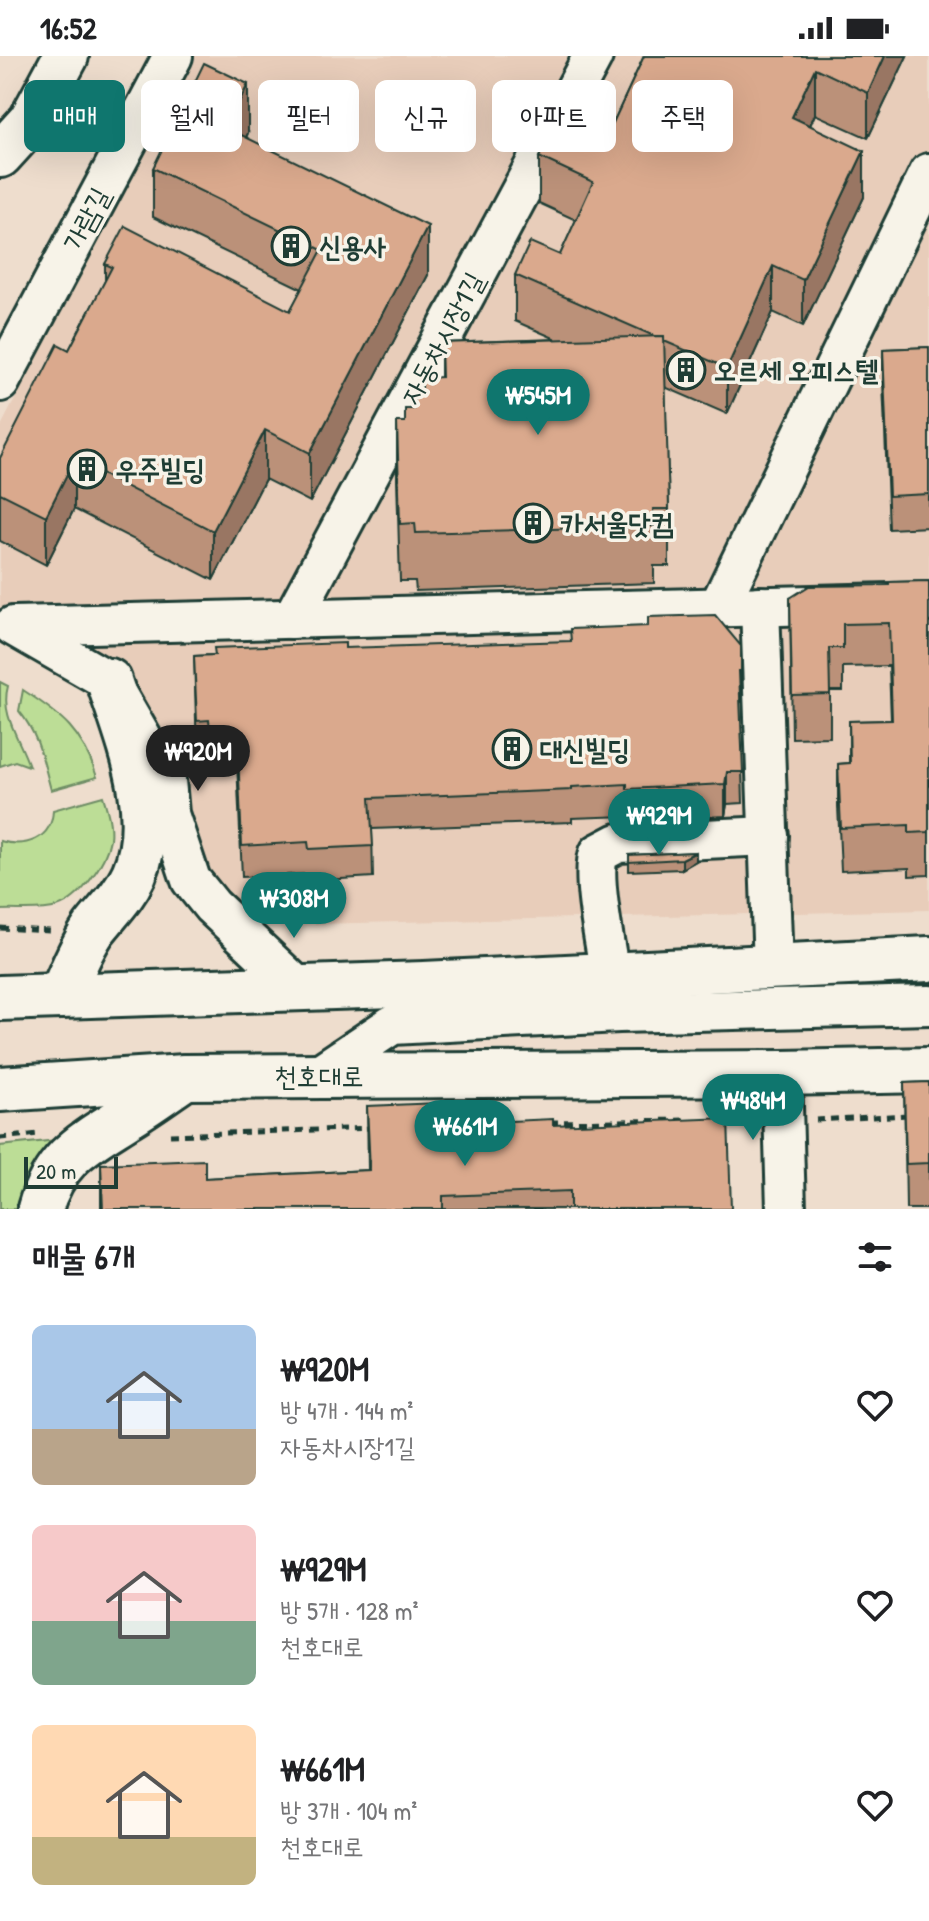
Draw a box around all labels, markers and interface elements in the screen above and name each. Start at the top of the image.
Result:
text: 16:52 [40,8,97,48]
chip: 매매 [24,80,125,152]
chip: 월세 [141,80,242,152]
chip: 필터 [258,80,359,152]
chip: 신규 [375,80,476,152]
chip: 아파트 [492,80,616,152]
chip: 주택 [632,80,733,152]
street label: 가람길 [53,180,119,258]
building icon: 신용사 [270,225,312,267]
place label: 신용사 [319,227,387,265]
street label: 자동차시장1길 [391,265,493,411]
building icon: 오르세 오피스텔 [665,349,707,391]
place label: 오르세 오피스텔 [714,351,879,389]
pin: ₩545M [482,369,594,437]
text: ₩545M [505,377,571,412]
building icon: 우주빌딩 [66,448,108,490]
place label: 우주빌딩 [115,450,205,488]
building icon: 카서울닷컴 [512,502,554,544]
place label: 카서울닷컴 [560,504,674,542]
pin: ₩920M [142,725,254,793]
building icon: 대신빌딩 [491,728,533,770]
place label: 대신빌딩 [540,730,630,768]
text: ₩920M [164,733,232,768]
pin: ₩929M [603,789,715,857]
text: ₩929M [626,797,692,832]
pin: ₩308M [238,872,350,940]
text: ₩308M [259,880,329,915]
street label: 천호대로 [274,1057,364,1095]
pin: ₩484M [697,1074,809,1142]
text: ₩484M [720,1082,786,1117]
pin: ₩661M [409,1100,521,1168]
text: ₩661M [432,1108,498,1143]
scale bar [24,1153,118,1189]
text: 20 m [36,1156,76,1186]
text: 매물 6개 [32,1234,135,1280]
icon: filters [853,1235,897,1279]
text: ₩920M [280,1346,369,1392]
icon: home [96,1357,192,1453]
icon: heart [853,1383,897,1427]
text: 방 4개 · 144 m² [280,1393,413,1428]
text: 자동차시장1길 [280,1429,415,1464]
text: ₩929M [280,1546,366,1592]
icon: home [96,1557,192,1653]
icon: heart [853,1583,897,1627]
text: 방 5개 · 128 m² [280,1593,419,1628]
text: 천호대로 [280,1629,364,1664]
text: ₩661M [280,1746,365,1792]
icon: home [96,1757,192,1853]
icon: heart [853,1783,897,1827]
text: 방 3개 · 104 m² [280,1793,417,1828]
text: 천호대로 [280,1829,364,1864]

